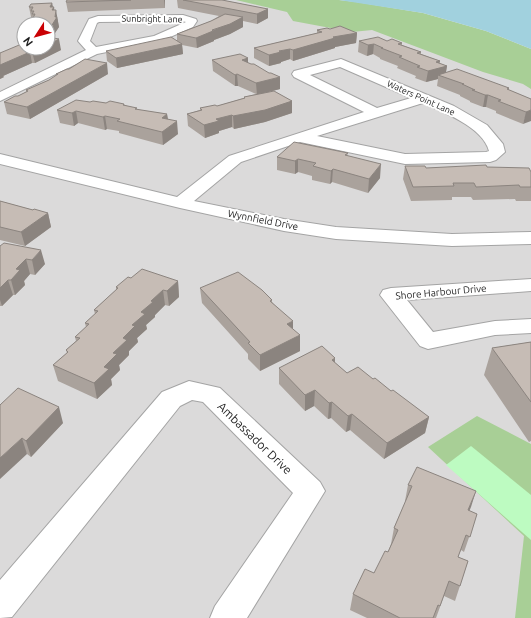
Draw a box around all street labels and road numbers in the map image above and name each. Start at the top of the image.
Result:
street label: Sunbright Lane [121,13,183,25]
street label: Waters Point Lane [385,78,457,118]
street label: Wynnfield Drive [227,208,299,232]
street label: Shore Harbour Drive [395,283,487,301]
street label: Ambassador Drive [215,399,295,477]

